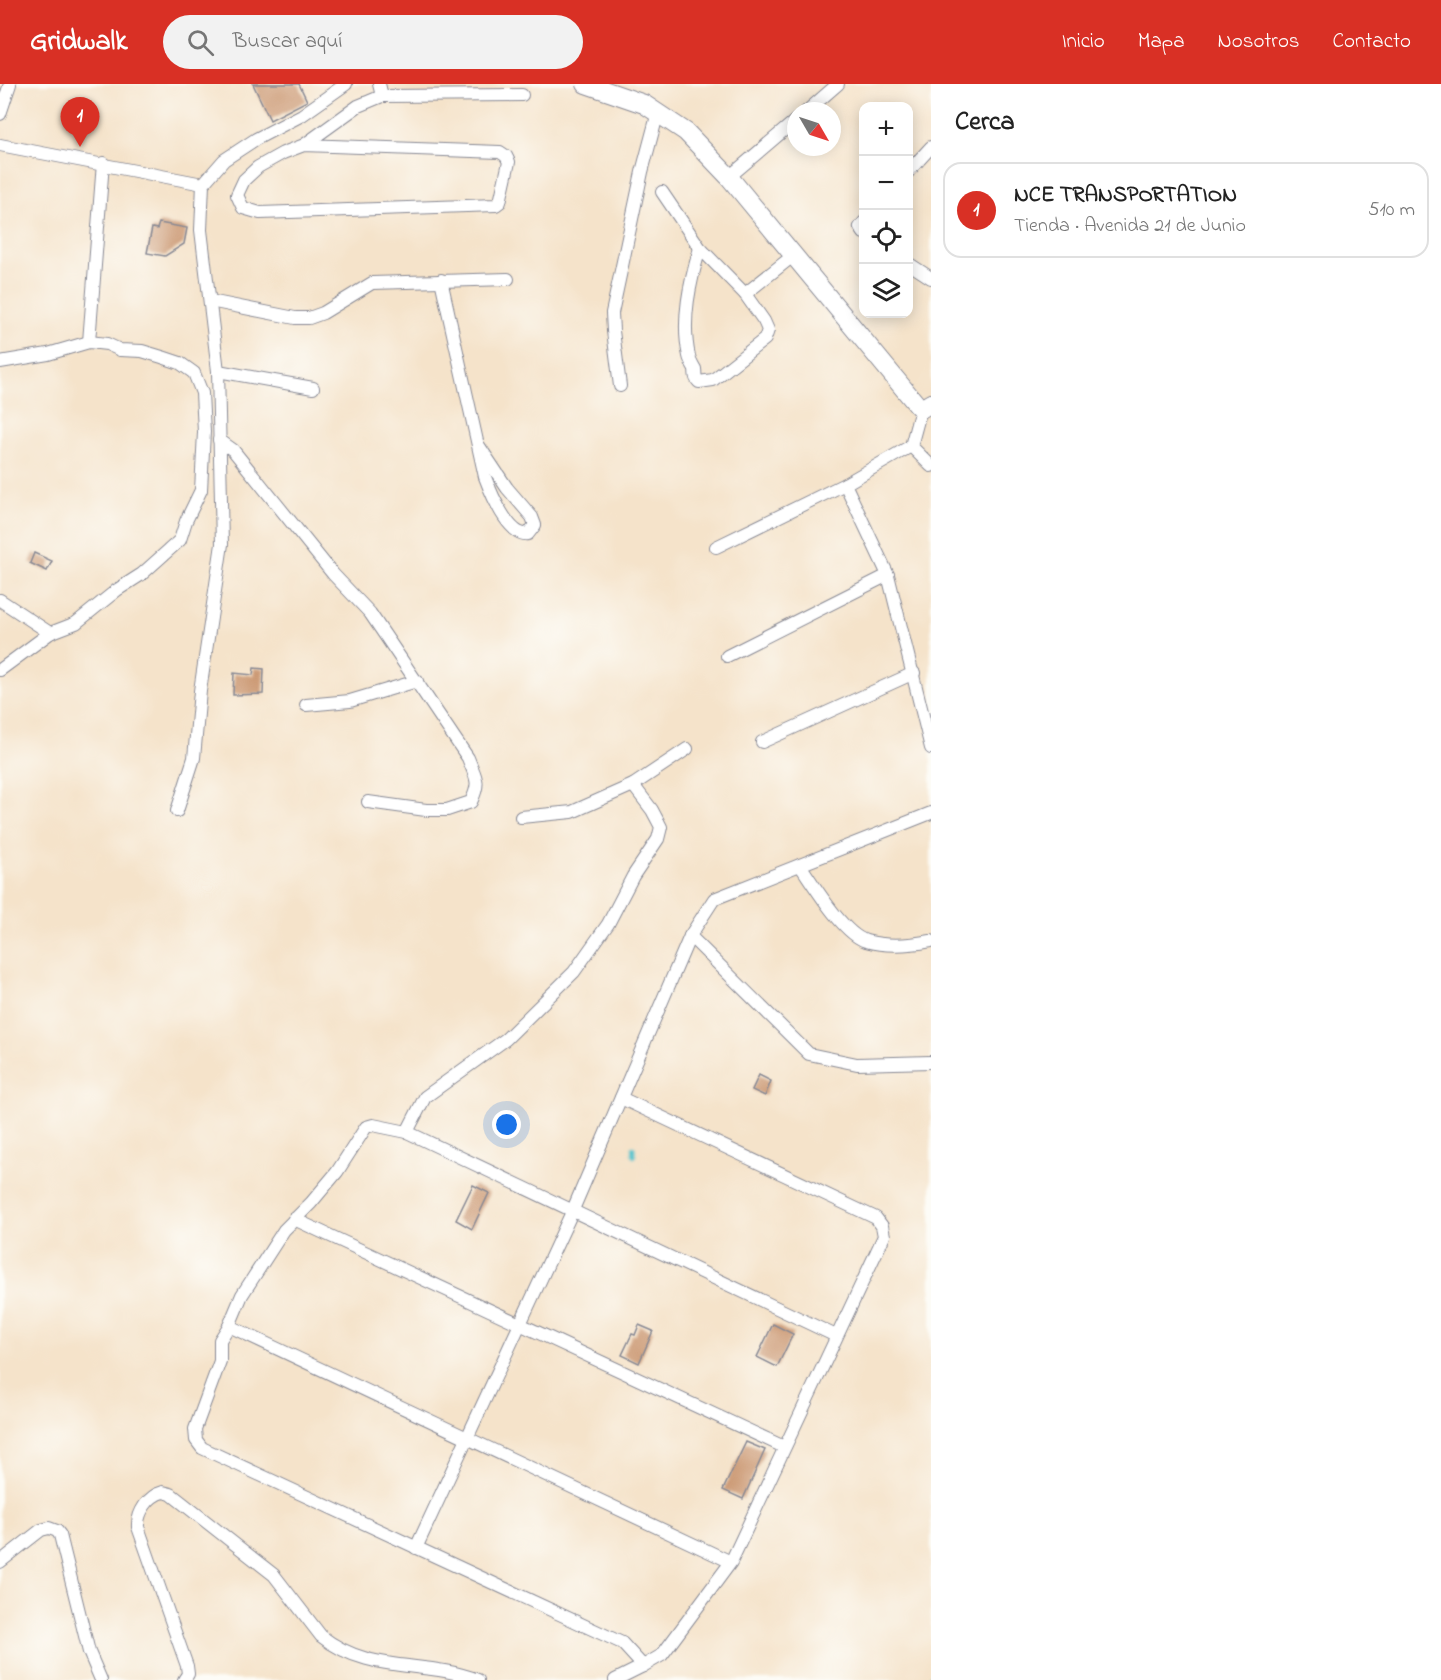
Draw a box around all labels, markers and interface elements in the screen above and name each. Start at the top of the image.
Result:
search box [163,15,583,69]
text: Gridwalk [30,22,127,63]
icon: search [184,26,217,59]
text: Buscar aquí [232,26,342,58]
text: Inicio [1062,27,1105,57]
text: Mapa [1138,27,1185,57]
text: Nosotros [1218,27,1300,57]
text: Contacto [1333,27,1411,57]
pin: 1 [60,98,100,147]
north arrow [787,102,841,156]
map controls [859,102,913,318]
button: + [859,102,913,156]
text: Cerca [955,104,1015,142]
button: − [859,156,913,210]
text: NCE TRANSPORTATION [1014,180,1237,212]
text: 1 [973,196,980,225]
text: 510 m [1368,196,1415,225]
button: locate [859,210,913,264]
text: Tienda · Avenida 21 de Junio [1014,212,1246,241]
button: layers [859,264,913,318]
your location [492,1110,521,1139]

